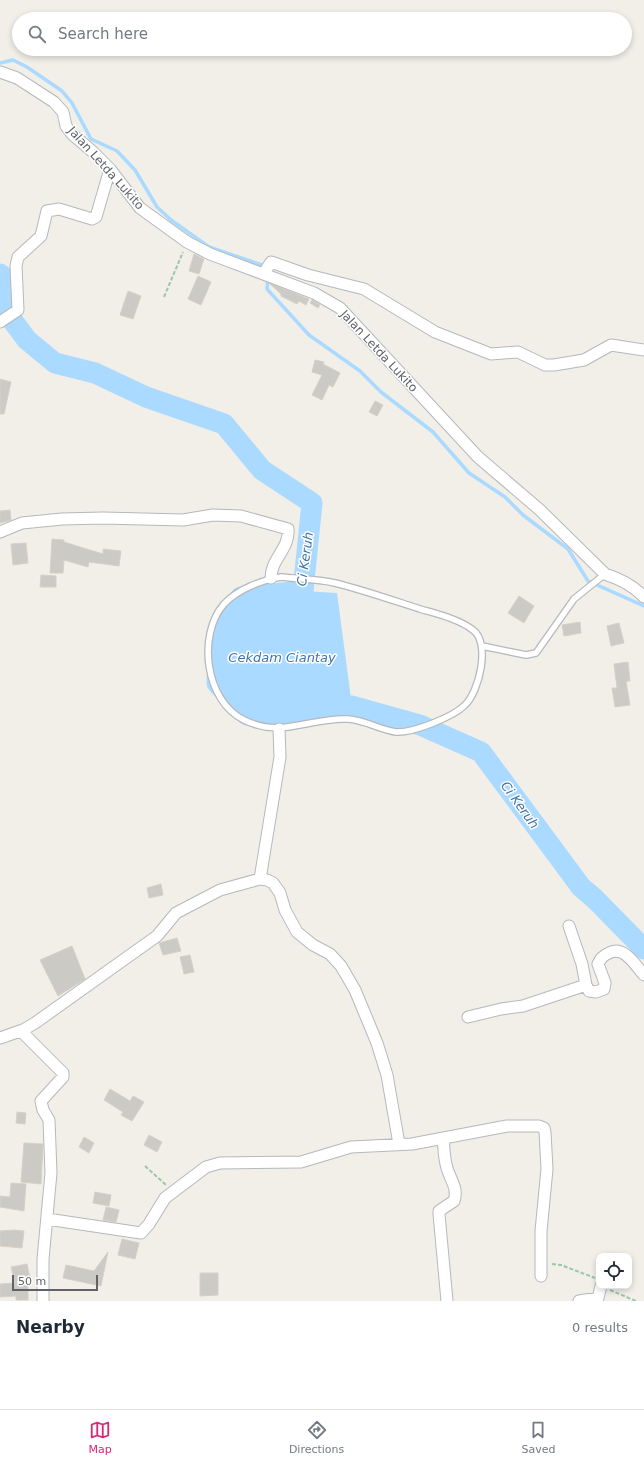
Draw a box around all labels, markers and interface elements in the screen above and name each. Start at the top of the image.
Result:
search box [12,12,632,56]
icon: search [26,23,48,45]
text: Search here [58,25,148,43]
street label: Jalan Letda Lukito [64,123,147,212]
street label: Jalan Letda Lukito [337,306,421,395]
water label: Ci Keruh [294,531,316,587]
water label: Cekdam Ciantay [228,650,336,665]
water label: Ci Keruh [498,778,542,832]
map controls [596,1253,632,1289]
button: locate [596,1253,632,1289]
scale bar [12,1273,98,1292]
text: 50 m [18,1275,46,1288]
text: Nearby [16,1317,85,1337]
text: 0 results [572,1320,628,1335]
tab: Map [89,1419,112,1456]
tab: Directions [289,1419,344,1456]
tab: Saved [521,1419,555,1456]

